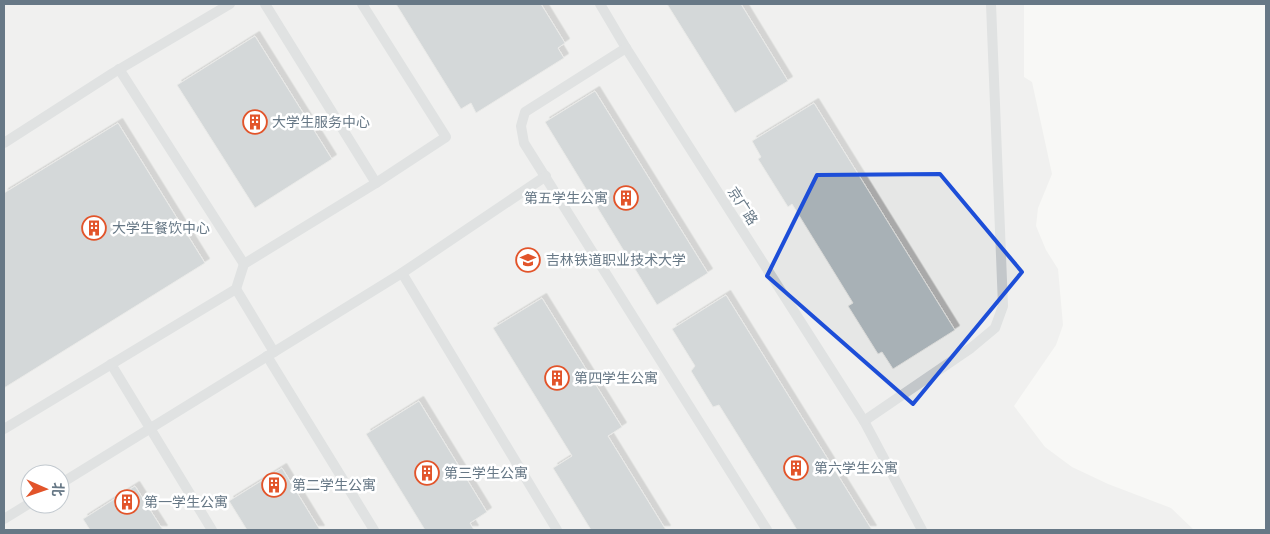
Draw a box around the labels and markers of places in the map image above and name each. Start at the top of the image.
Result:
building icon: 大学生服务中心 [242,109,268,135]
place label: 大学生服务中心 [272,112,370,132]
building icon: 第五学生公寓 [613,185,639,211]
place label: 第五学生公寓 [524,188,608,208]
building icon: 大学生餐饮中心 [81,215,107,241]
place label: 大学生餐饮中心 [112,218,210,238]
school or university icon: 吉林铁道职业技术大学 [515,247,541,273]
place label: 吉林铁道职业技术大学 [546,250,686,270]
building icon: 第四学生公寓 [544,365,570,391]
place label: 第四学生公寓 [574,368,658,388]
building icon: 第六学生公寓 [783,455,809,481]
place label: 第六学生公寓 [814,458,898,478]
building icon: 第三学生公寓 [414,460,440,486]
place label: 第三学生公寓 [444,463,528,483]
building icon: 第二学生公寓 [261,472,287,498]
place label: 第二学生公寓 [292,475,376,495]
building icon: 第一学生公寓 [114,489,140,515]
place label: 第一学生公寓 [144,492,228,512]

